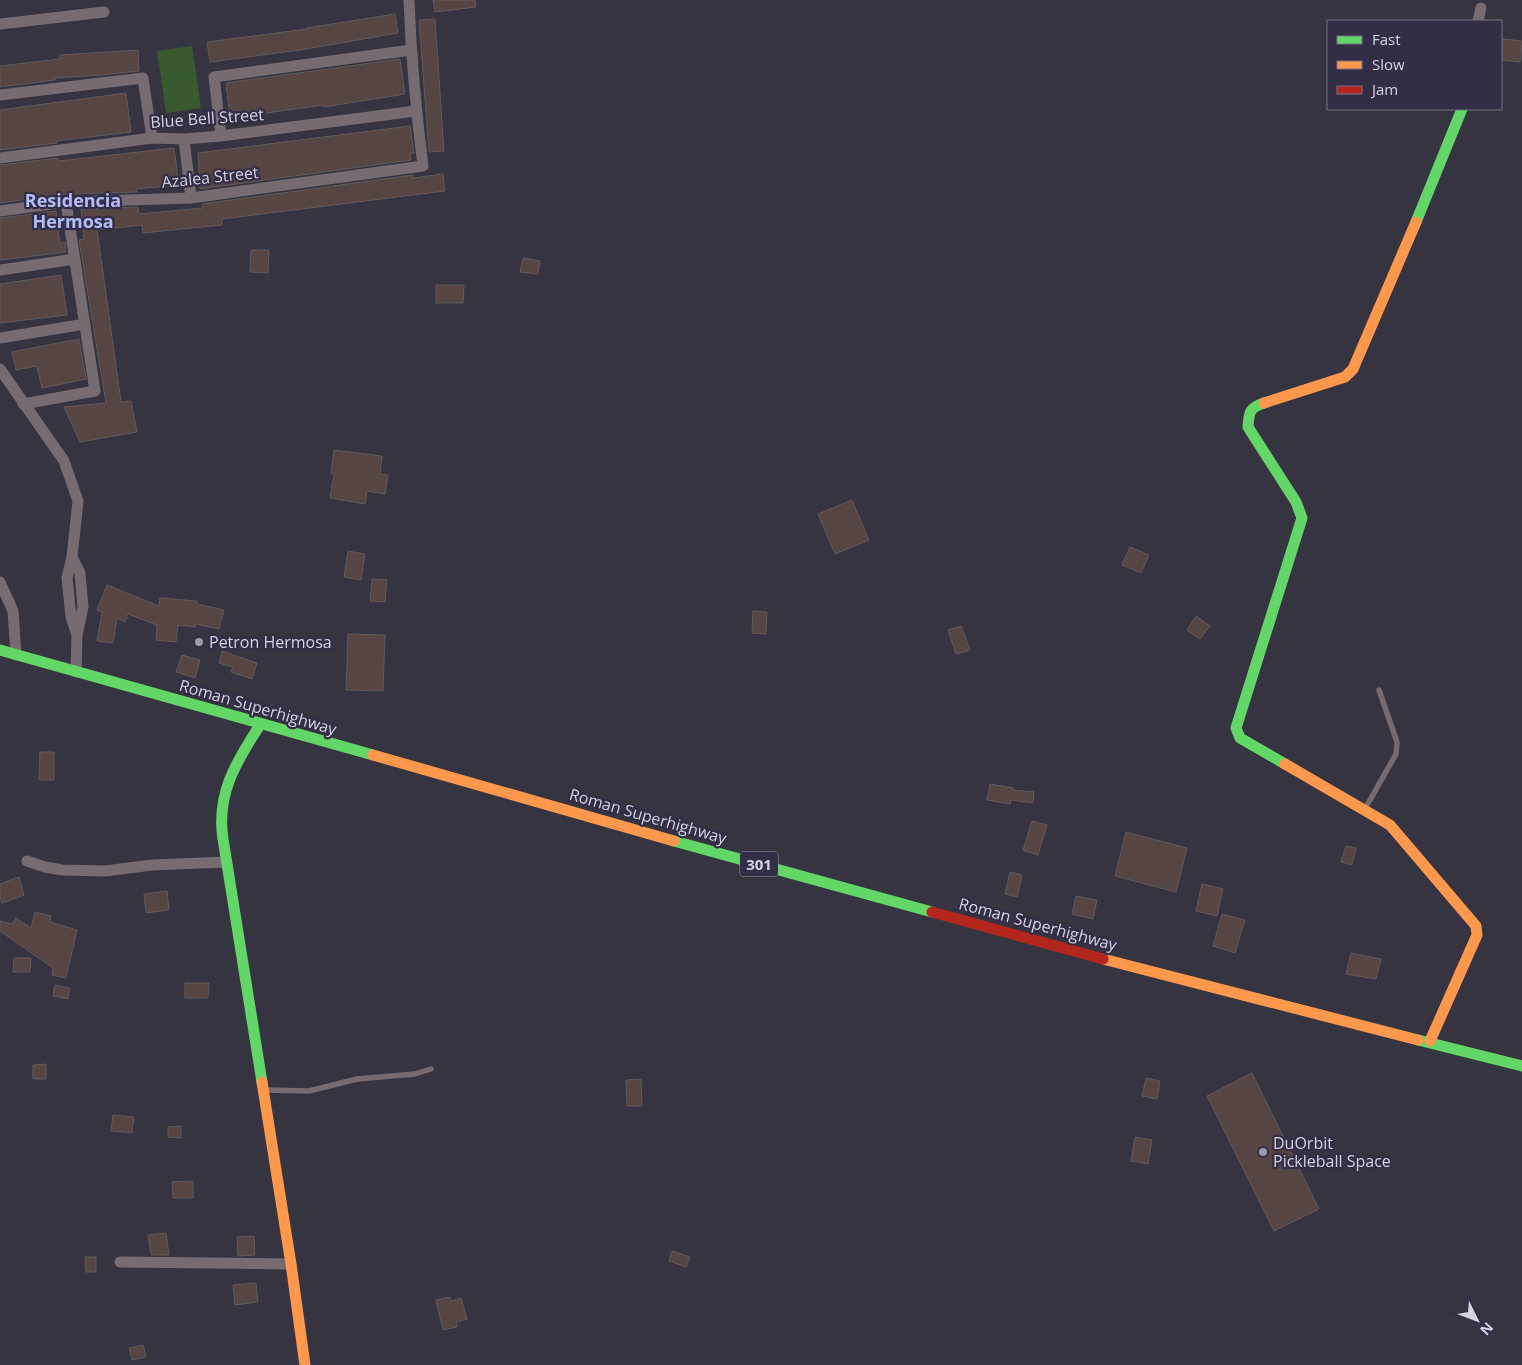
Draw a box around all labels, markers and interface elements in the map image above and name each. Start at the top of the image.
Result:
legend [1327,20,1502,110]
text: Fast [1372,29,1401,49]
text: Slow [1372,54,1405,74]
text: Jam [1370,79,1398,99]
street label: Blue Bell Street [150,103,265,133]
street label: Azalea Street [160,161,260,193]
district label: Residencia Hermosa [25,188,121,233]
place label: Petron Hermosa [209,631,332,653]
marker: Petron Hermosa [193,636,205,648]
street label: Roman Superhighway [177,674,340,740]
street label: Roman Superhighway [567,783,730,849]
road number: 301 [740,852,778,876]
street label: Roman Superhighway [957,892,1120,956]
place label: DuOrbit Pickleball Space [1273,1132,1391,1172]
marker: DuOrbit Pickleball Space [1257,1146,1269,1158]
north arrow [1452,1295,1502,1345]
text: N [1476,1318,1498,1340]

